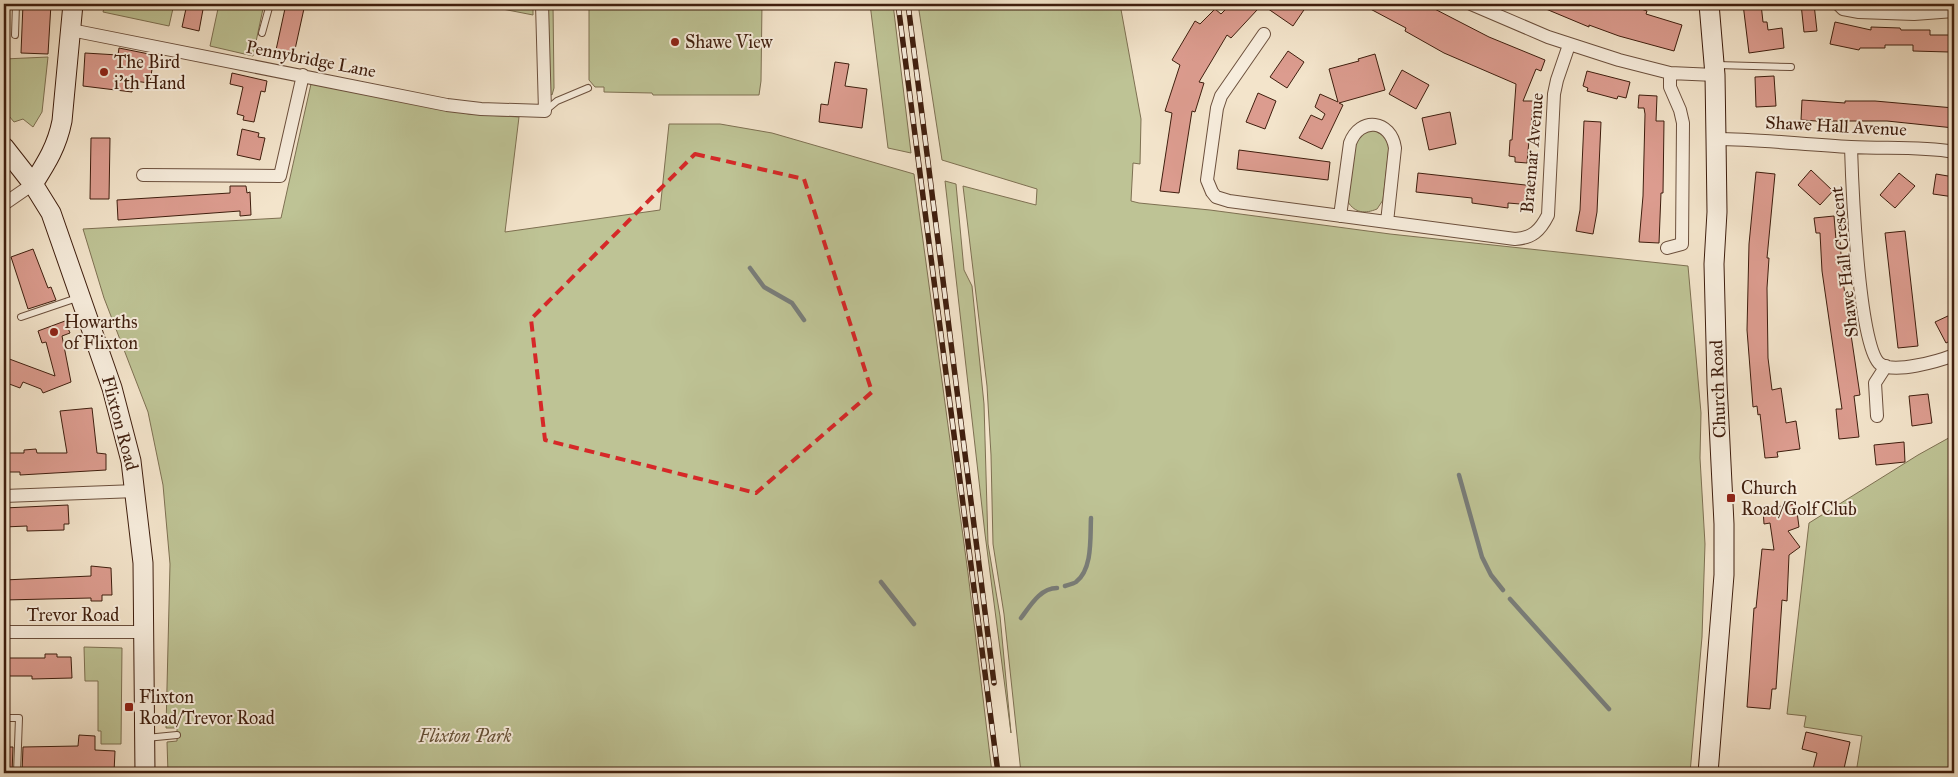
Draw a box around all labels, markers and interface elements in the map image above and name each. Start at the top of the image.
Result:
place label: Shawe View [685,31,773,53]
street label: Pennybridge Lane [244,36,378,83]
marker: Shawe View [669,36,681,48]
place label: The Bird i'th Hand [114,51,186,94]
marker: The Bird i'th Hand [98,66,110,78]
street label: Braemar Avenue [1516,92,1548,214]
street label: Shawe Hall Avenue [1765,111,1907,141]
street label: Shawe Hall Crescent [1825,185,1863,339]
place label: Howarths of Flixton [64,311,138,354]
marker: Howarths of Flixton [48,326,60,338]
street label: Church Road [1705,340,1731,438]
street label: Flixton Road [97,373,143,473]
place label: Church Road/Golf Club [1741,477,1857,520]
marker: Church Road/Golf Club [1725,492,1737,504]
street label: Trevor Road [27,604,119,626]
place label: Flixton Road/Trevor Road [139,686,275,729]
marker: Flixton Road/Trevor Road [123,701,135,713]
park label: Flixton Park [417,725,512,747]

